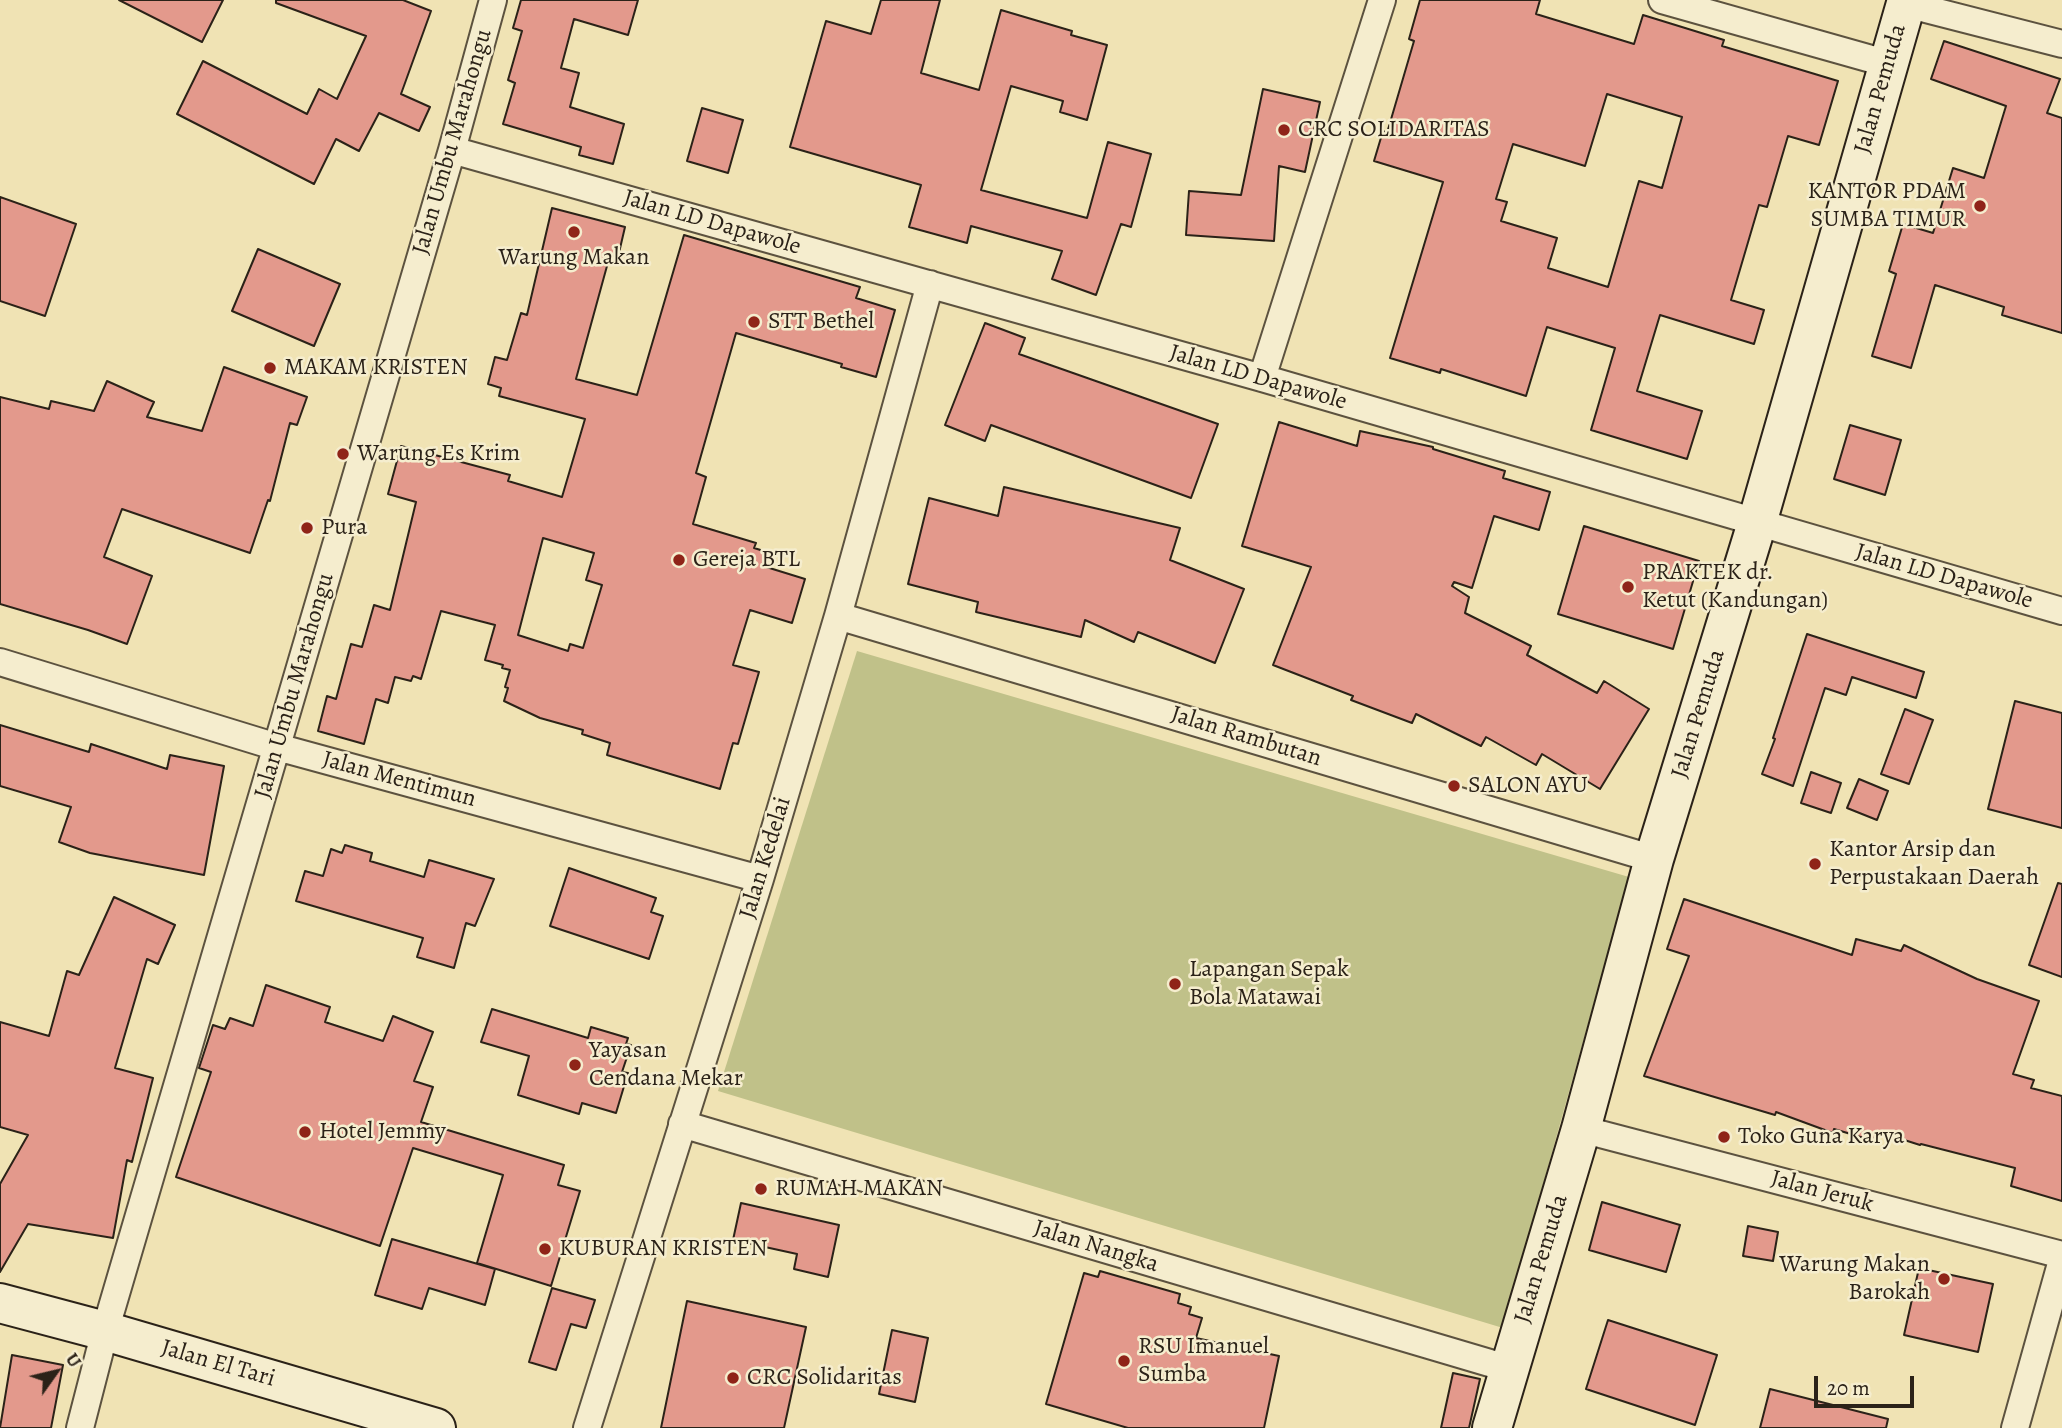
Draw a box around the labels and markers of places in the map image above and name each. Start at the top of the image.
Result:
place label: CRC SOLIDARITAS [1298,116,1490,144]
marker: CRC SOLIDARITAS [1276,122,1292,138]
place label: KANTOR PDAM SUMBA TIMUR [1807,178,1966,234]
marker: KANTOR PDAM SUMBA TIMUR [1972,198,1988,214]
marker: Warung Makan [566,224,582,240]
place label: Warung Makan [499,244,649,272]
place label: STT Bethel [768,308,874,336]
marker: STT Bethel [746,314,762,330]
place label: MAKAM KRISTEN [284,354,468,382]
marker: MAKAM KRISTEN [262,360,278,376]
place label: Warung Es Krim [357,440,520,468]
marker: Warung Es Krim [335,446,351,462]
place label: Pura [321,514,367,542]
marker: Pura [299,520,315,536]
place label: Gereja BTL [693,546,800,574]
marker: Gereja BTL [671,552,687,568]
place label: PRAKTEK dr. Ketut (Kandungan) [1642,559,1828,615]
marker: PRAKTEK dr. Ketut (Kandungan) [1620,579,1636,595]
place label: SALON AYU [1468,772,1588,800]
marker: SALON AYU [1446,778,1462,794]
place label: Kantor Arsip dan Perpustakaan Daerah [1829,836,2039,892]
marker: Kantor Arsip dan Perpustakaan Daerah [1807,856,1823,872]
place label: Lapangan Sepak Bola Matawai [1189,956,1349,1012]
marker: Lapangan Sepak Bola Matawai [1167,976,1183,992]
place label: Yayasan Cendana Mekar [589,1037,743,1093]
marker: Yayasan Cendana Mekar [567,1057,583,1073]
place label: Hotel Jemmy [319,1118,446,1146]
place label: Toko Guna Karya [1738,1123,1904,1151]
marker: Hotel Jemmy [297,1124,313,1140]
marker: Toko Guna Karya [1716,1129,1732,1145]
place label: RUMAH MAKAN [775,1175,943,1203]
marker: RUMAH MAKAN [753,1181,769,1197]
place label: KUBURAN KRISTEN [559,1235,767,1263]
marker: KUBURAN KRISTEN [537,1241,553,1257]
place label: Warung Makan Barokah [1779,1251,1930,1307]
marker: Warung Makan Barokah [1936,1271,1952,1287]
place label: RSU Imanuel Sumba [1138,1333,1269,1389]
marker: RSU Imanuel Sumba [1116,1353,1132,1369]
place label: CRC Solidaritas [747,1364,902,1392]
marker: CRC Solidaritas [725,1370,741,1386]

